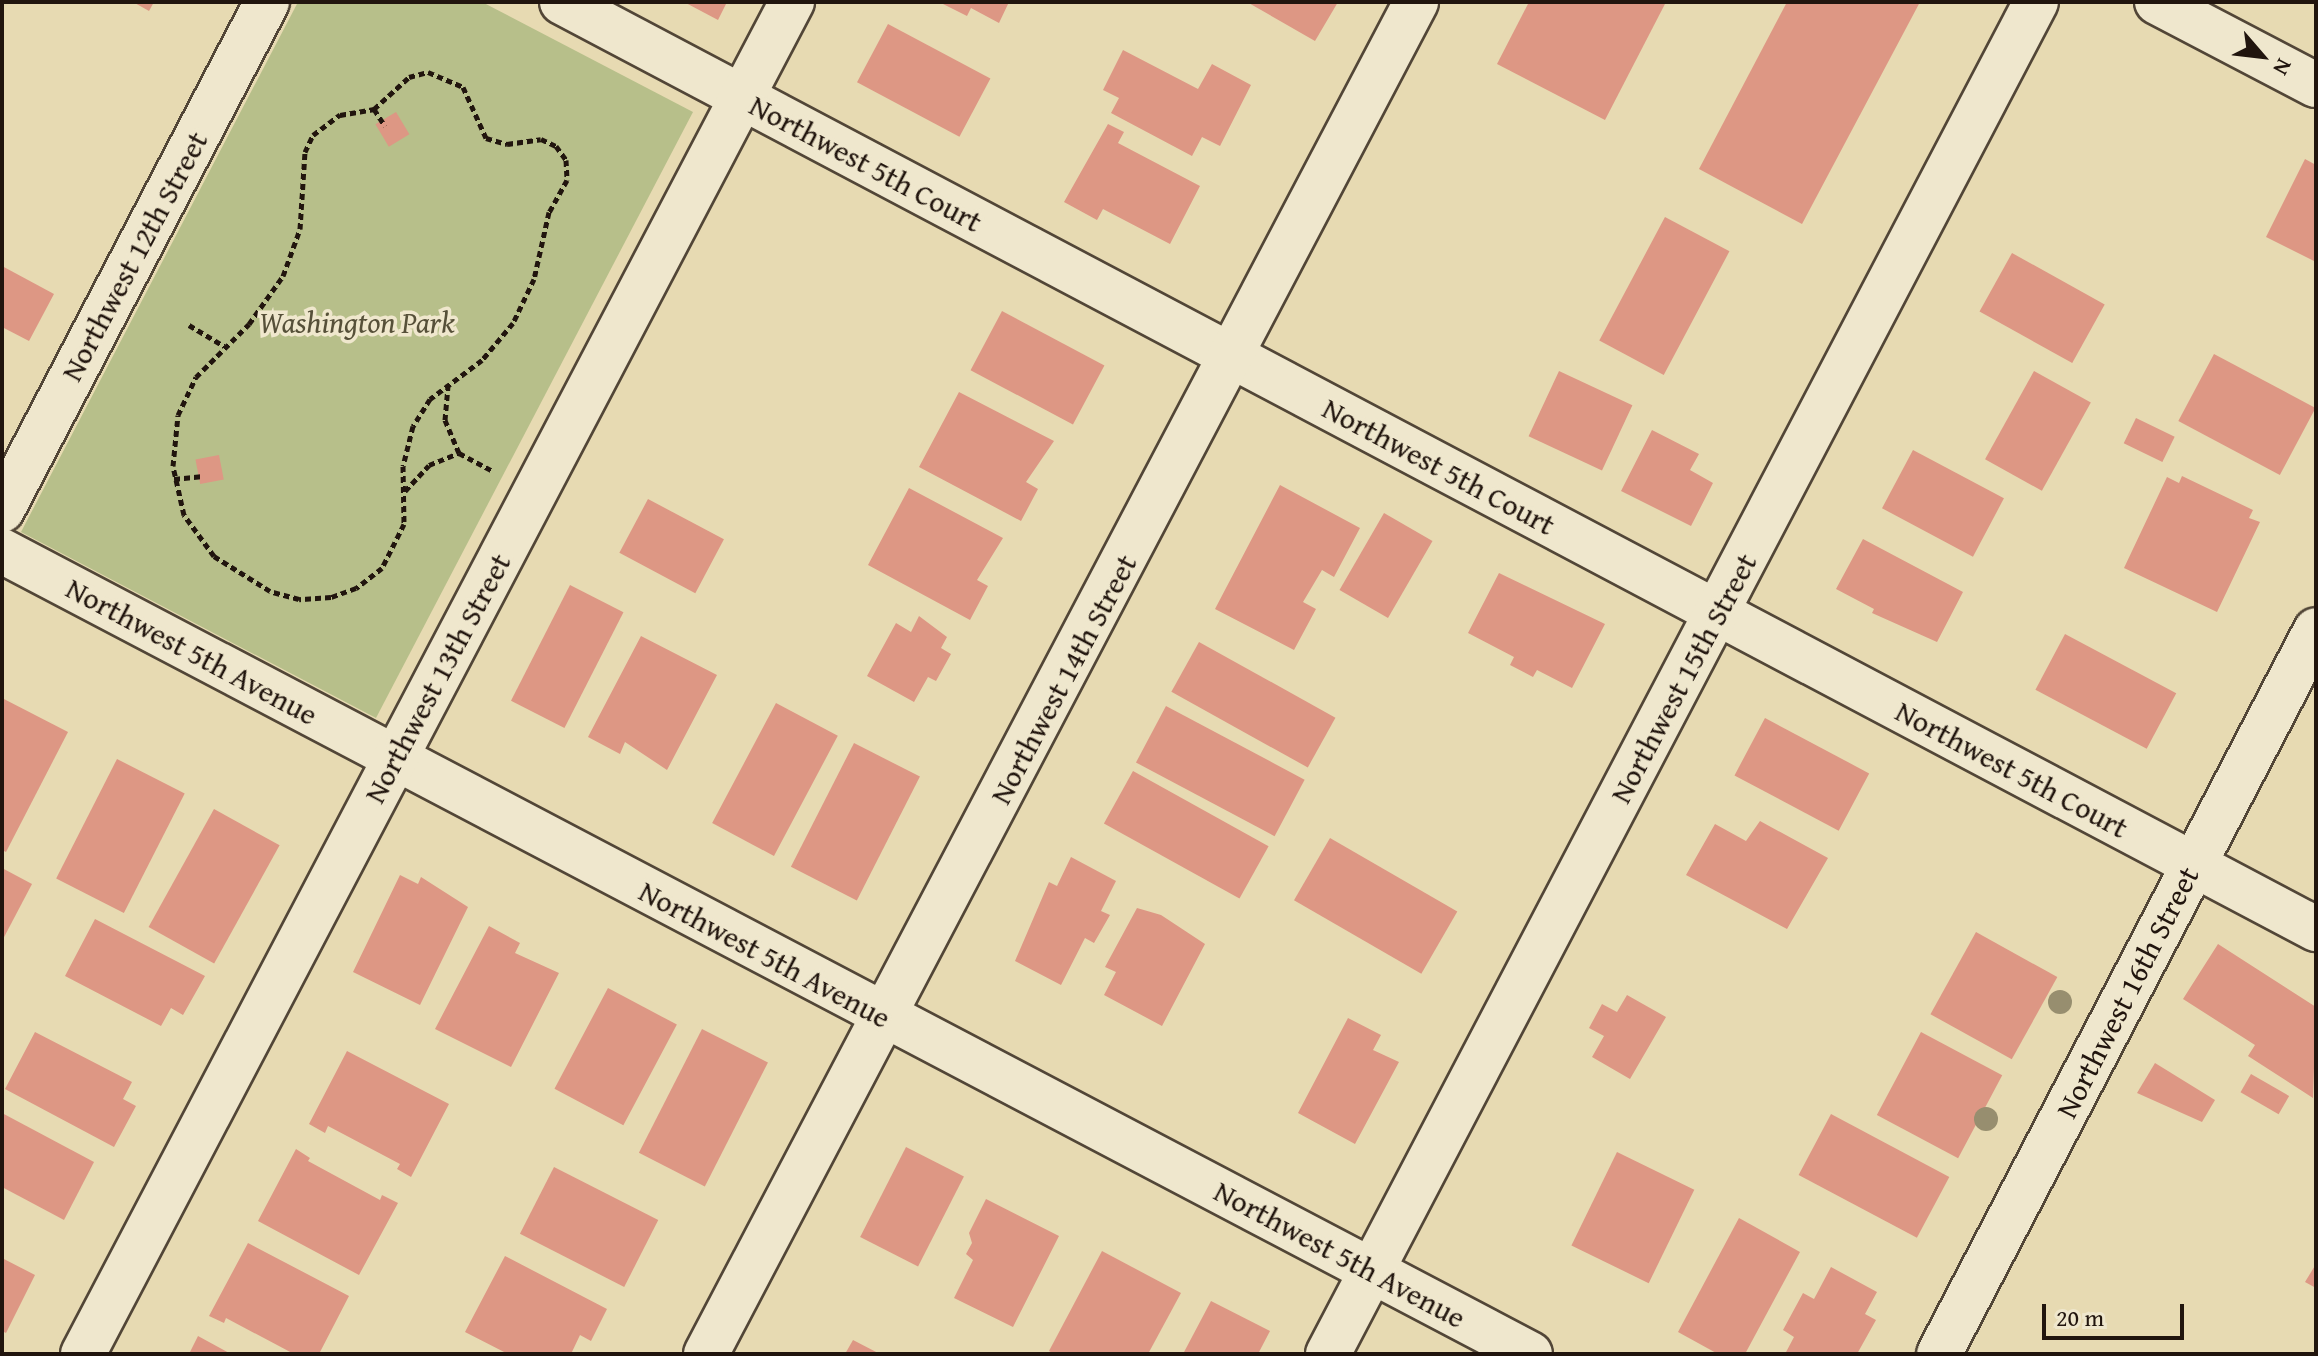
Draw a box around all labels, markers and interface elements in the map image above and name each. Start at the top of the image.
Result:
north arrow [2222,16,2302,96]
text: N [2266,53,2301,81]
street label: Northwest 5th Court [744,87,988,239]
street label: Northwest 12th Street [53,125,215,387]
park label: Washington Park [259,304,455,340]
street label: Northwest 5th Court [1317,390,1561,542]
street label: Northwest 13th Street [356,547,518,809]
street label: Northwest 15th Street [1602,547,1764,809]
street label: Northwest 14th Street [982,548,1144,810]
street label: Northwest 5th Avenue [60,570,324,732]
street label: Northwest 5th Court [1890,693,2134,845]
street label: Northwest 16th Street [2048,860,2206,1124]
street label: Northwest 5th Avenue [633,873,897,1035]
street label: Northwest 5th Avenue [1208,1173,1472,1335]
scale bar [2046,1288,2188,1338]
text: 20 m [2056,1300,2104,1335]

